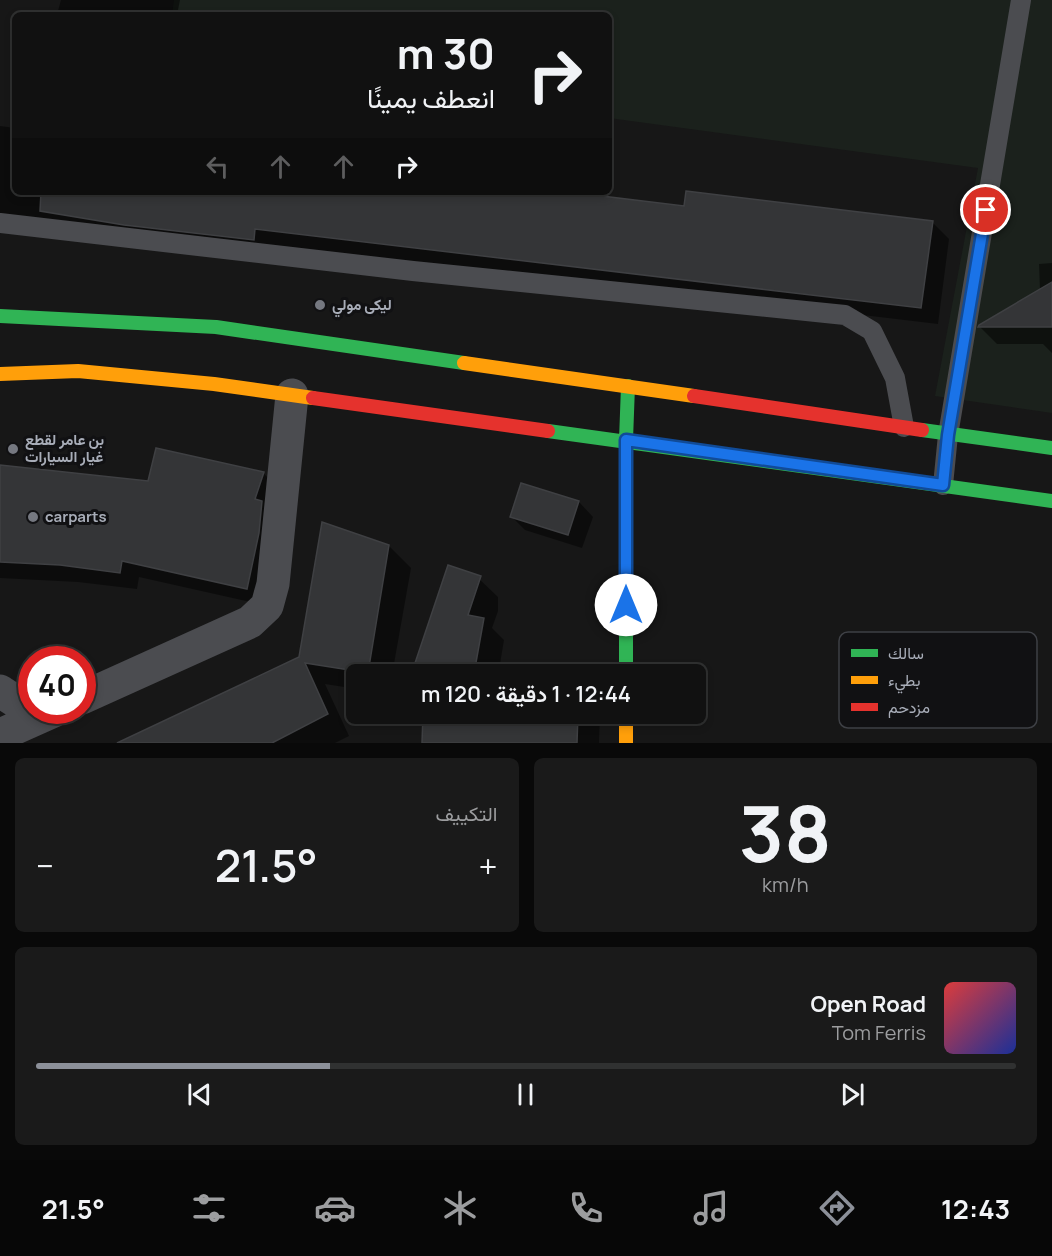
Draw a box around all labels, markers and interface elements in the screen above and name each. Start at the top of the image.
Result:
text: 30 m [397,24,495,82]
icon: right [516,36,594,114]
text: انعطف يمينًا [367,79,495,116]
icon: left [201,150,234,183]
icon: ahead [264,150,297,183]
icon: ahead [327,150,360,183]
icon: right [390,150,423,183]
pin [960,184,1011,235]
icon: arrive [969,193,1002,226]
place label: ليكى مولي [332,294,392,318]
marker: ليكى مولي [313,298,327,312]
place label: بن عامر لقطع غيار السيارات [25,429,104,467]
marker: بن عامر لقطع غيار السيارات [6,442,20,456]
place label: carparts [45,506,107,527]
marker: carparts [26,510,40,524]
position arrow [594,573,658,637]
legend [839,632,1037,728]
text: سالك [888,642,924,664]
speed limit sign: 40 [18,646,96,724]
text: بطيء [888,669,920,694]
text: 12:44 · 1 دقيقة · 120 m [421,679,631,709]
text: مزدحم [888,696,930,718]
text: 38 [739,779,832,885]
text: التكييف [435,800,498,827]
text: 21.5° [215,834,318,896]
text: − [36,843,54,888]
text: + [478,843,498,888]
text: km/h [762,871,809,898]
text: Open Road [811,989,926,1019]
text: Tom Ferris [832,1019,926,1046]
icon: previous [183,1078,216,1111]
icon: pause [509,1078,542,1111]
icon: next [836,1078,869,1111]
icon: filters [188,1187,230,1229]
icon: car [314,1187,356,1229]
icon: climate [439,1187,481,1229]
icon: phone [565,1187,607,1229]
icon: music [690,1187,732,1229]
icon: directions [816,1187,858,1229]
text: 21.5° [42,1190,105,1227]
text: 12:43 [941,1190,1010,1227]

